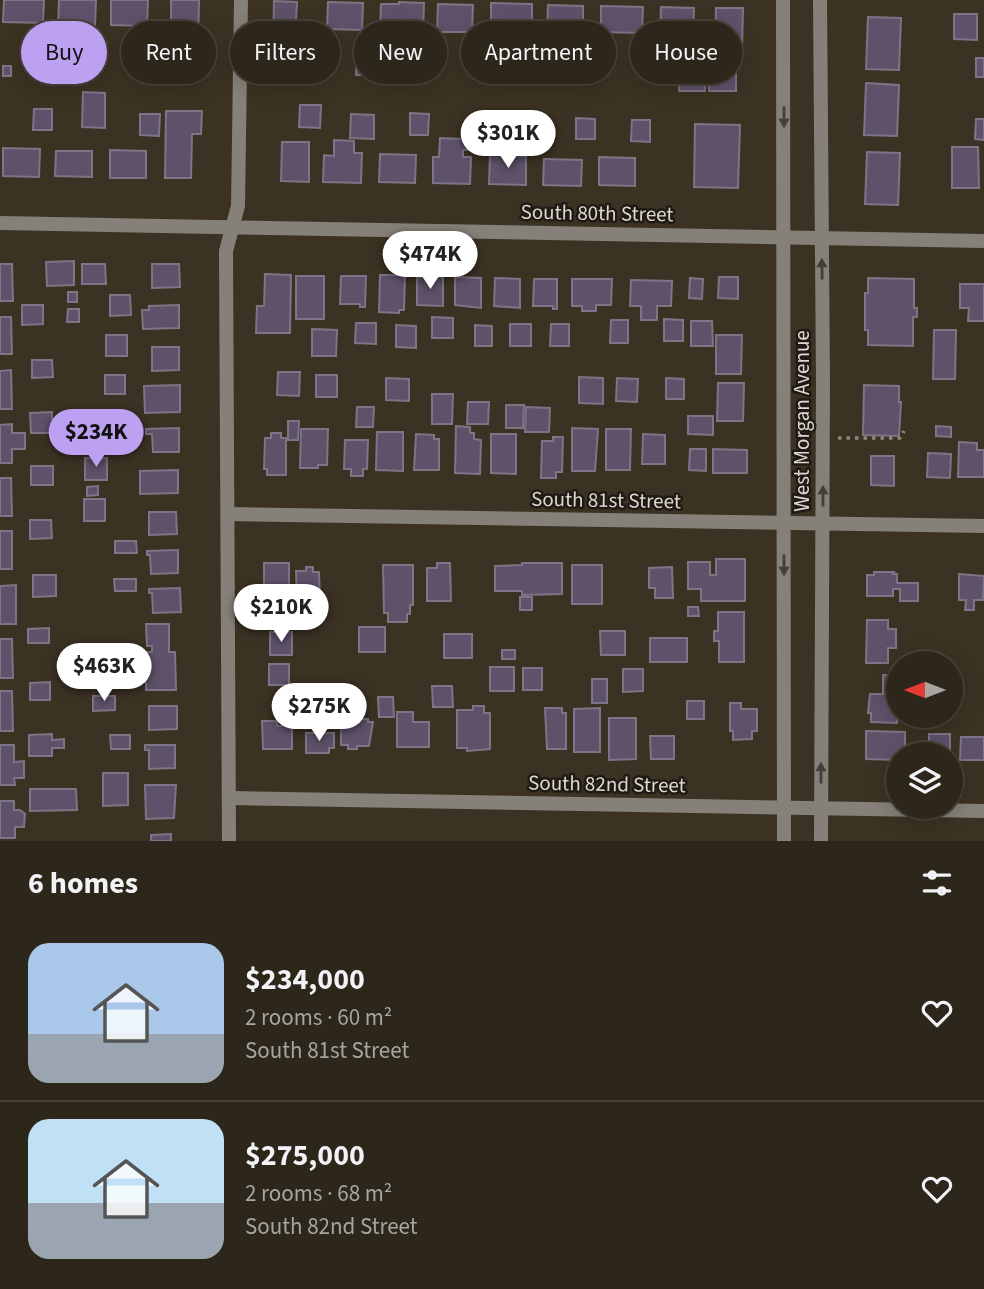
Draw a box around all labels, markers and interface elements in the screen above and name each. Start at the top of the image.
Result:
chip: Buy [21,21,107,84]
chip: Rent [121,21,216,84]
chip: Filters [230,21,340,84]
chip: New [354,21,447,84]
chip: Apartment [461,21,616,84]
chip: House [630,21,742,84]
one-way arrow [778,106,789,128]
pin: $301K [459,110,557,170]
text: $301K [477,116,539,149]
street label: South 80th Street [520,197,674,229]
pin: $474K [381,232,479,291]
text: $474K [399,237,461,270]
one-way arrow [816,258,828,280]
street label: West Morgan Avenue [787,330,817,512]
pin: $234K [47,410,145,469]
text: $234K [65,415,127,448]
street label: South 81st Street [531,484,681,516]
one-way arrow [817,485,829,507]
one-way arrow [778,554,790,576]
pin: $210K [232,584,330,644]
text: $210K [250,590,312,623]
pin: $463K [55,644,153,703]
text: $463K [73,649,135,682]
north arrow [886,651,962,728]
map controls [886,651,963,819]
pin: $275K [270,684,368,743]
text: $275K [288,689,350,722]
button: layers [886,742,963,819]
one-way arrow [815,762,827,784]
street label: South 82nd Street [528,768,686,800]
text: 6 homes [28,862,138,905]
icon: filters [918,864,956,902]
text: $234,000 [245,958,365,1001]
icon: home [84,971,168,1055]
icon: heart [918,994,956,1032]
text: 2 rooms · 60 m² [245,1001,392,1034]
text: South 81st Street [245,1034,409,1067]
text: $275,000 [245,1134,365,1177]
icon: home [84,1147,168,1231]
icon: heart [918,1170,956,1208]
text: 2 rooms · 68 m² [245,1177,392,1210]
text: South 82nd Street [245,1210,418,1243]

